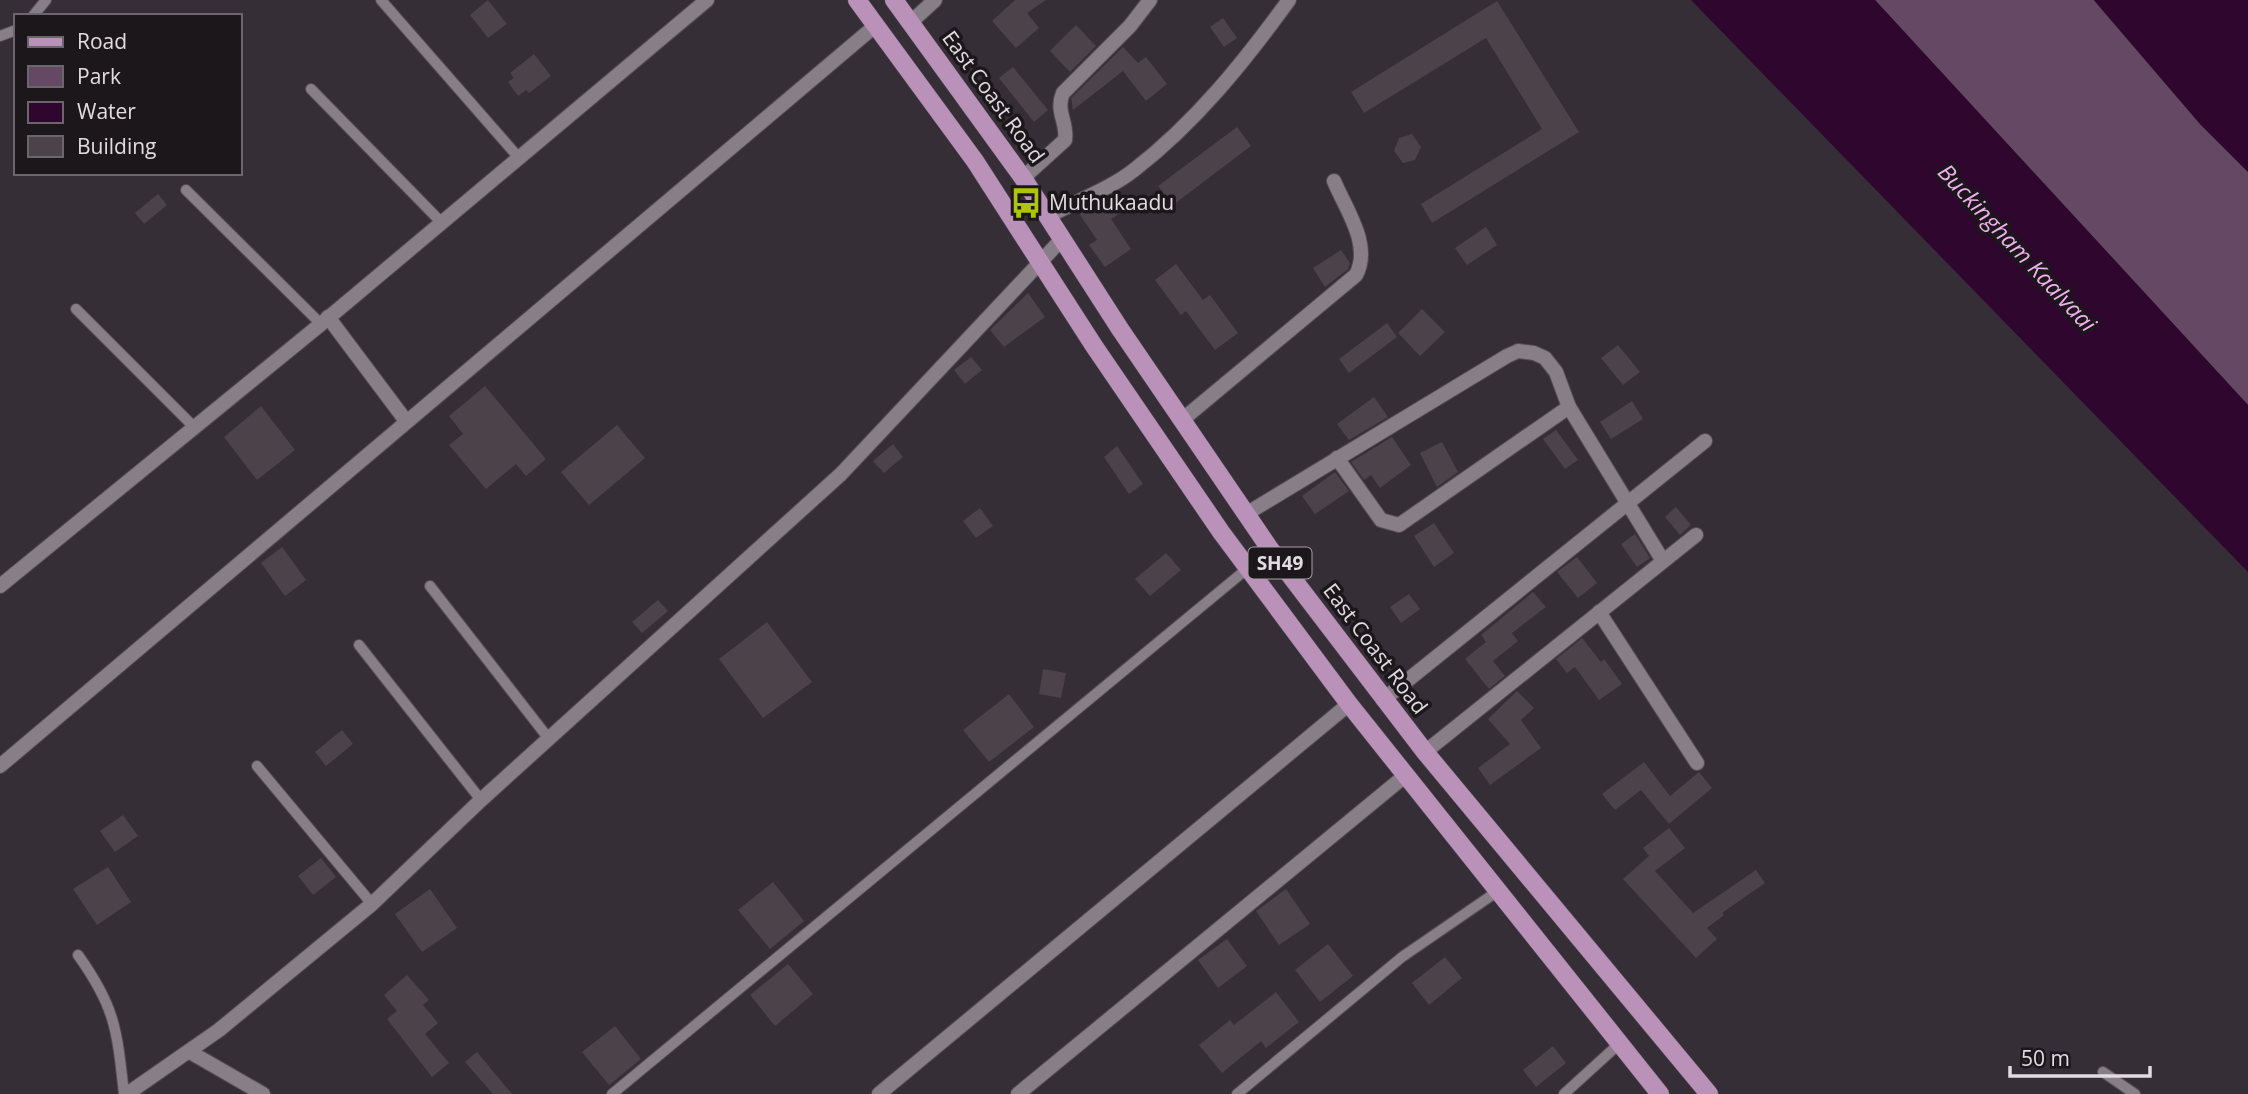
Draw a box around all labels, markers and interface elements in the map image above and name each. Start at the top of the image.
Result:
legend [14,14,242,175]
street label: East Coast Road [936,25,1051,168]
text: Road [77,27,127,55]
text: Park [77,62,121,90]
text: Water [77,97,136,125]
text: Building [77,132,156,160]
water label: Buckingham Kaalvaai [1931,156,2105,339]
bus stop icon: Muthukaadu [1009,186,1043,220]
place label: Muthukaadu [1049,188,1174,216]
road number: SH49 [1248,548,1312,578]
street label: East Coast Road [1317,577,1434,719]
scale bar [2010,1034,2150,1078]
text: 50 m [2021,1044,2070,1072]

